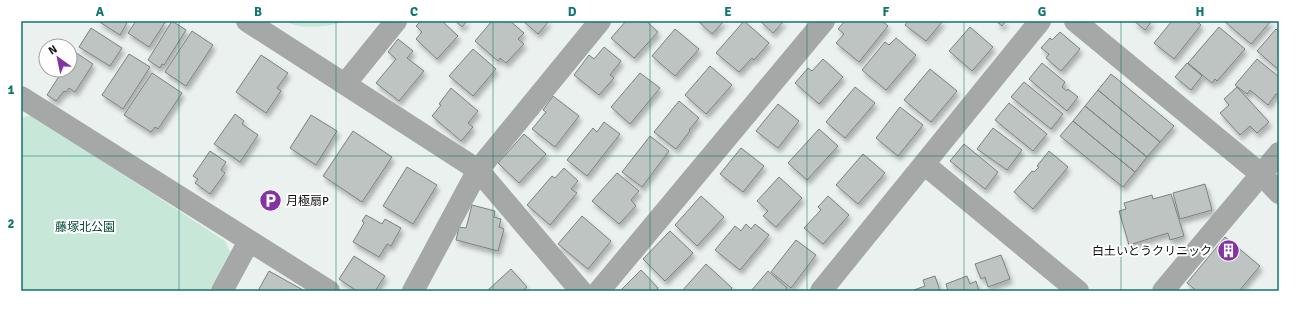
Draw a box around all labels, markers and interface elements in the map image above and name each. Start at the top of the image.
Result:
text: A [96,4,105,20]
text: B [254,4,262,20]
text: C [410,4,418,20]
text: D [568,4,577,20]
text: E [724,4,732,20]
text: F [883,4,890,20]
text: G [1038,4,1046,20]
text: H [1196,4,1204,20]
north arrow [38,38,78,78]
text: N [46,42,60,58]
text: 1 [7,82,15,98]
parking icon: 月極扇P [258,188,284,214]
place label: 月極扇P [286,194,329,209]
text: 2 [7,216,15,232]
park label: 藤塚北公園 [55,220,115,235]
building icon: 白土いとうクリニック [1215,238,1241,264]
place label: 白土いとうクリニック [1092,244,1212,259]

